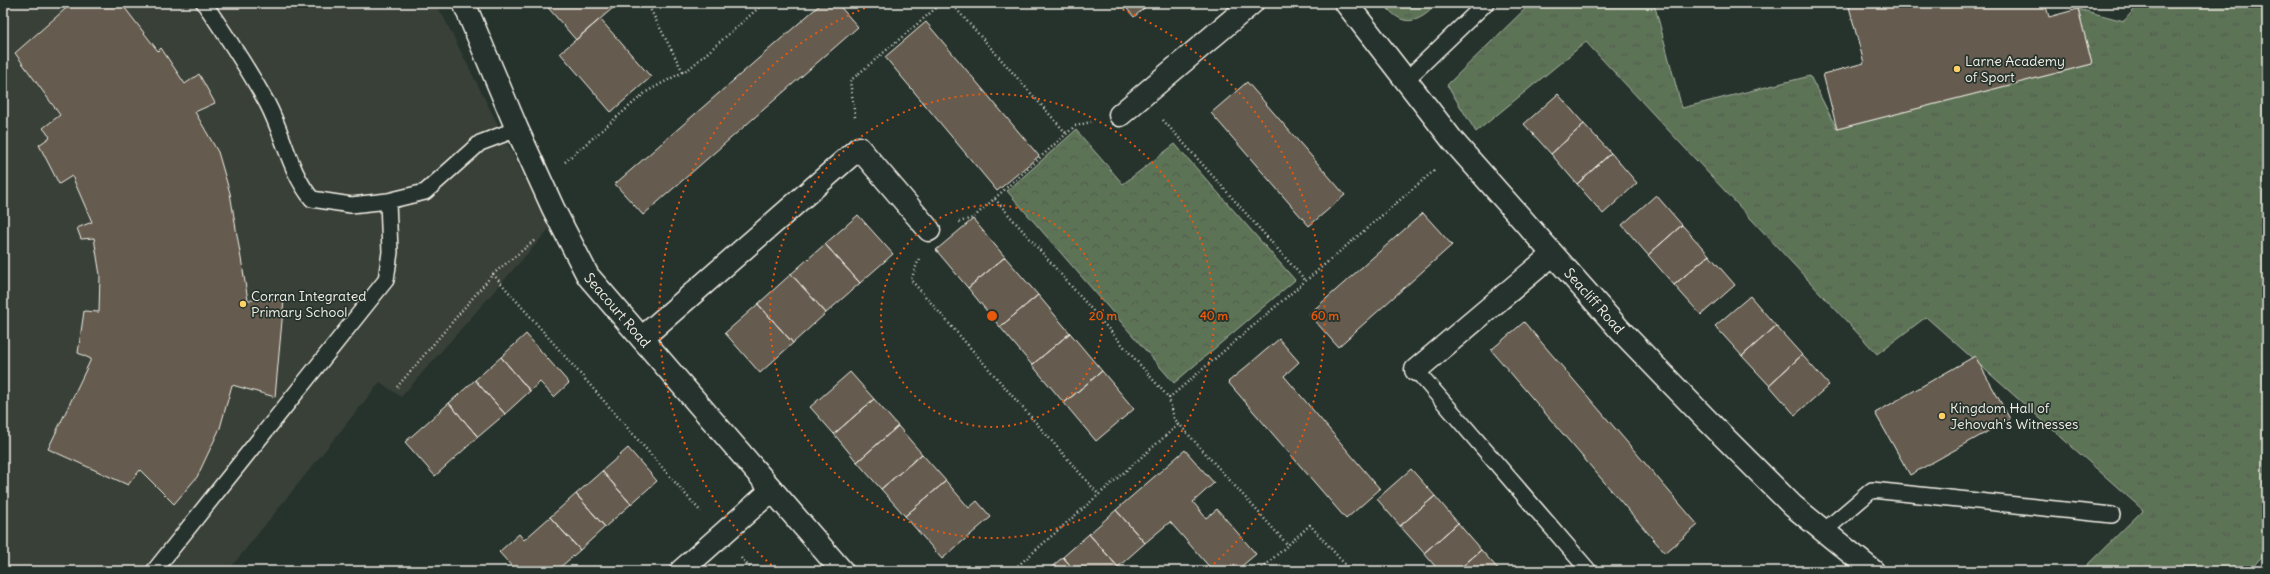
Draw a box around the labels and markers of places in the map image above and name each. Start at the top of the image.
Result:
place label: Larne Academy of Sport [1965,52,2065,86]
marker: Larne Academy of Sport [1952,64,1962,74]
place label: Corran Integrated Primary School [251,287,366,321]
marker: Corran Integrated Primary School [238,299,248,309]
centre of rings [985,309,999,323]
place label: Kingdom Hall of Jehovah's Witnesses [1950,399,2078,433]
marker: Kingdom Hall of Jehovah's Witnesses [1937,411,1947,421]

